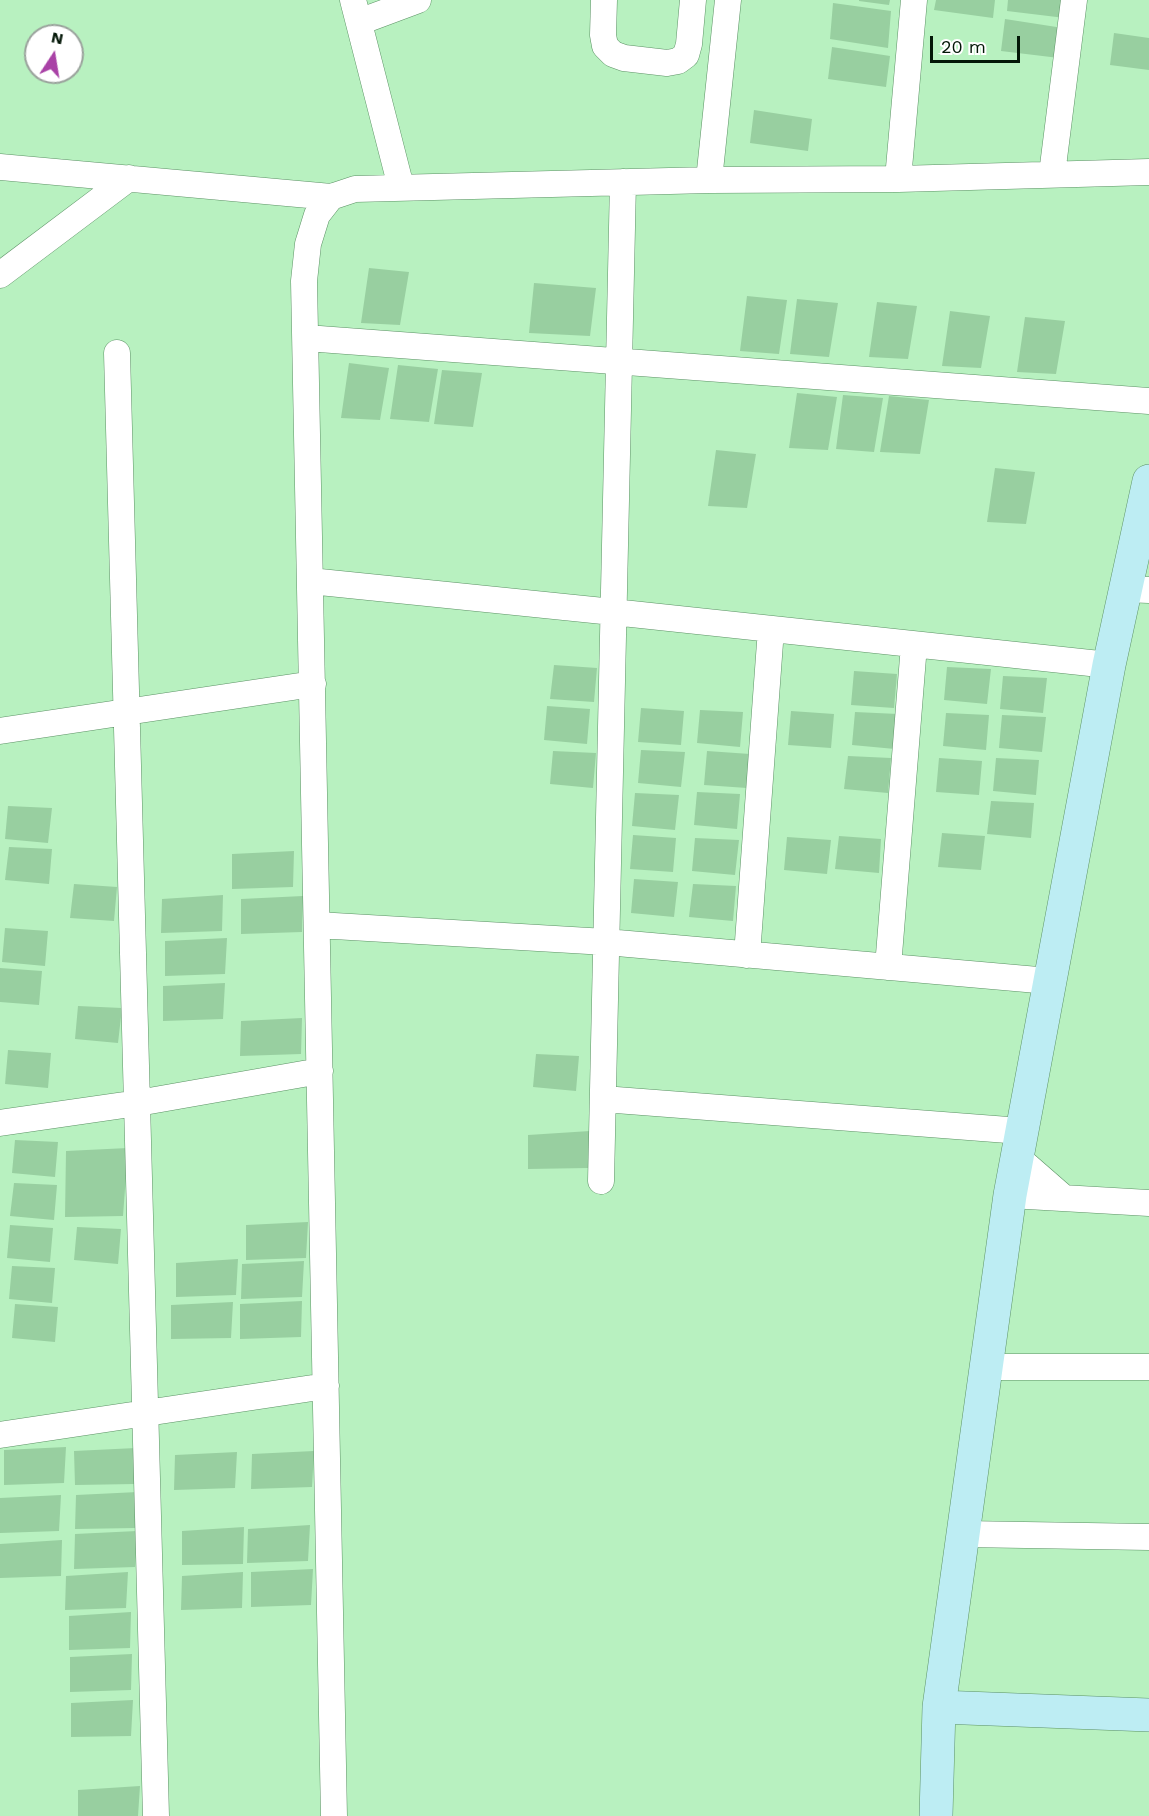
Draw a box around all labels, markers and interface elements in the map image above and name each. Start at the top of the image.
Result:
north arrow [24,24,84,84]
scale bar [933,24,1023,62]
text: N [50,27,65,48]
text: 20 m [941,36,986,57]

